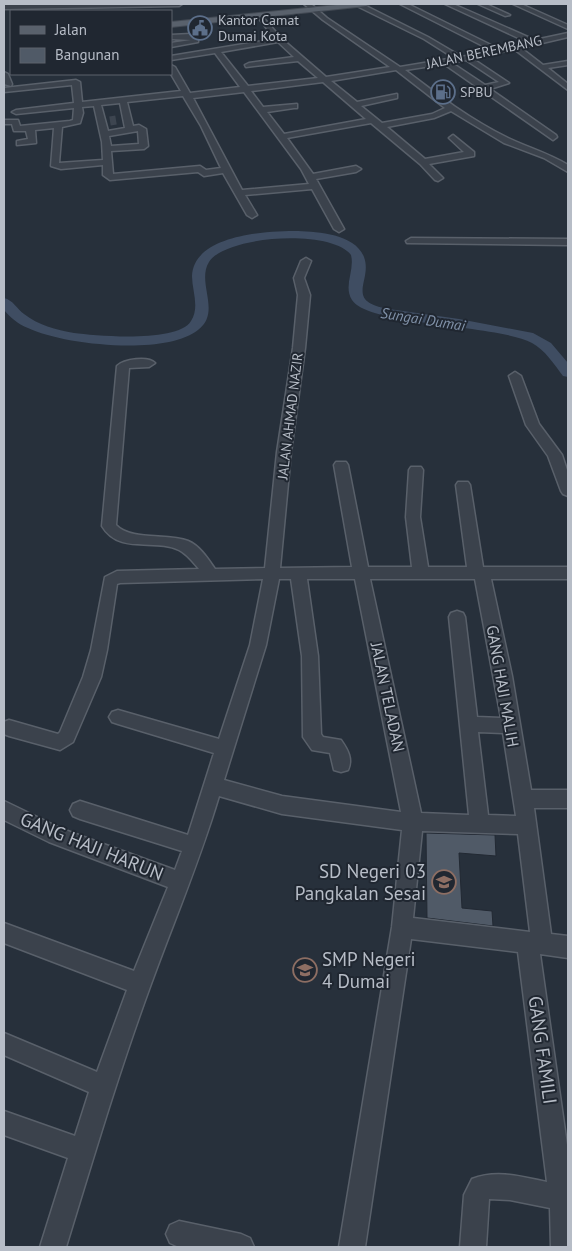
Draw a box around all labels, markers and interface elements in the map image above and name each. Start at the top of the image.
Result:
legend [10,10,172,75]
place label: Kantor Camat Dumai Kota [218,11,299,45]
public building icon: Kantor Camat Dumai Kota [187,15,213,41]
text: Jalan [54,20,87,39]
street label: JALAN BEREMBANG [423,31,544,73]
text: Bangunan [55,45,119,64]
fuel station icon: SPBU [430,79,456,105]
place label: SPBU [460,83,493,101]
water label: Sungai Dumai [379,303,468,335]
street label: JALAN AHMAD NAZIR [273,352,307,481]
street label: GANG HAJI MALIH [482,624,524,748]
street label: JALAN TELADAN [366,639,409,754]
street label: GANG HAJI HARUN [17,806,167,886]
place label: SD Negeri 03 Pangkalan Sesai [295,859,426,905]
school or university icon: SD Negeri 03 Pangkalan Sesai [431,869,457,895]
place label: SMP Negeri 4 Dumai [322,947,416,993]
school or university icon: SMP Negeri 4 Dumai [292,957,318,983]
street label: GANG FAMILI [524,994,562,1106]

